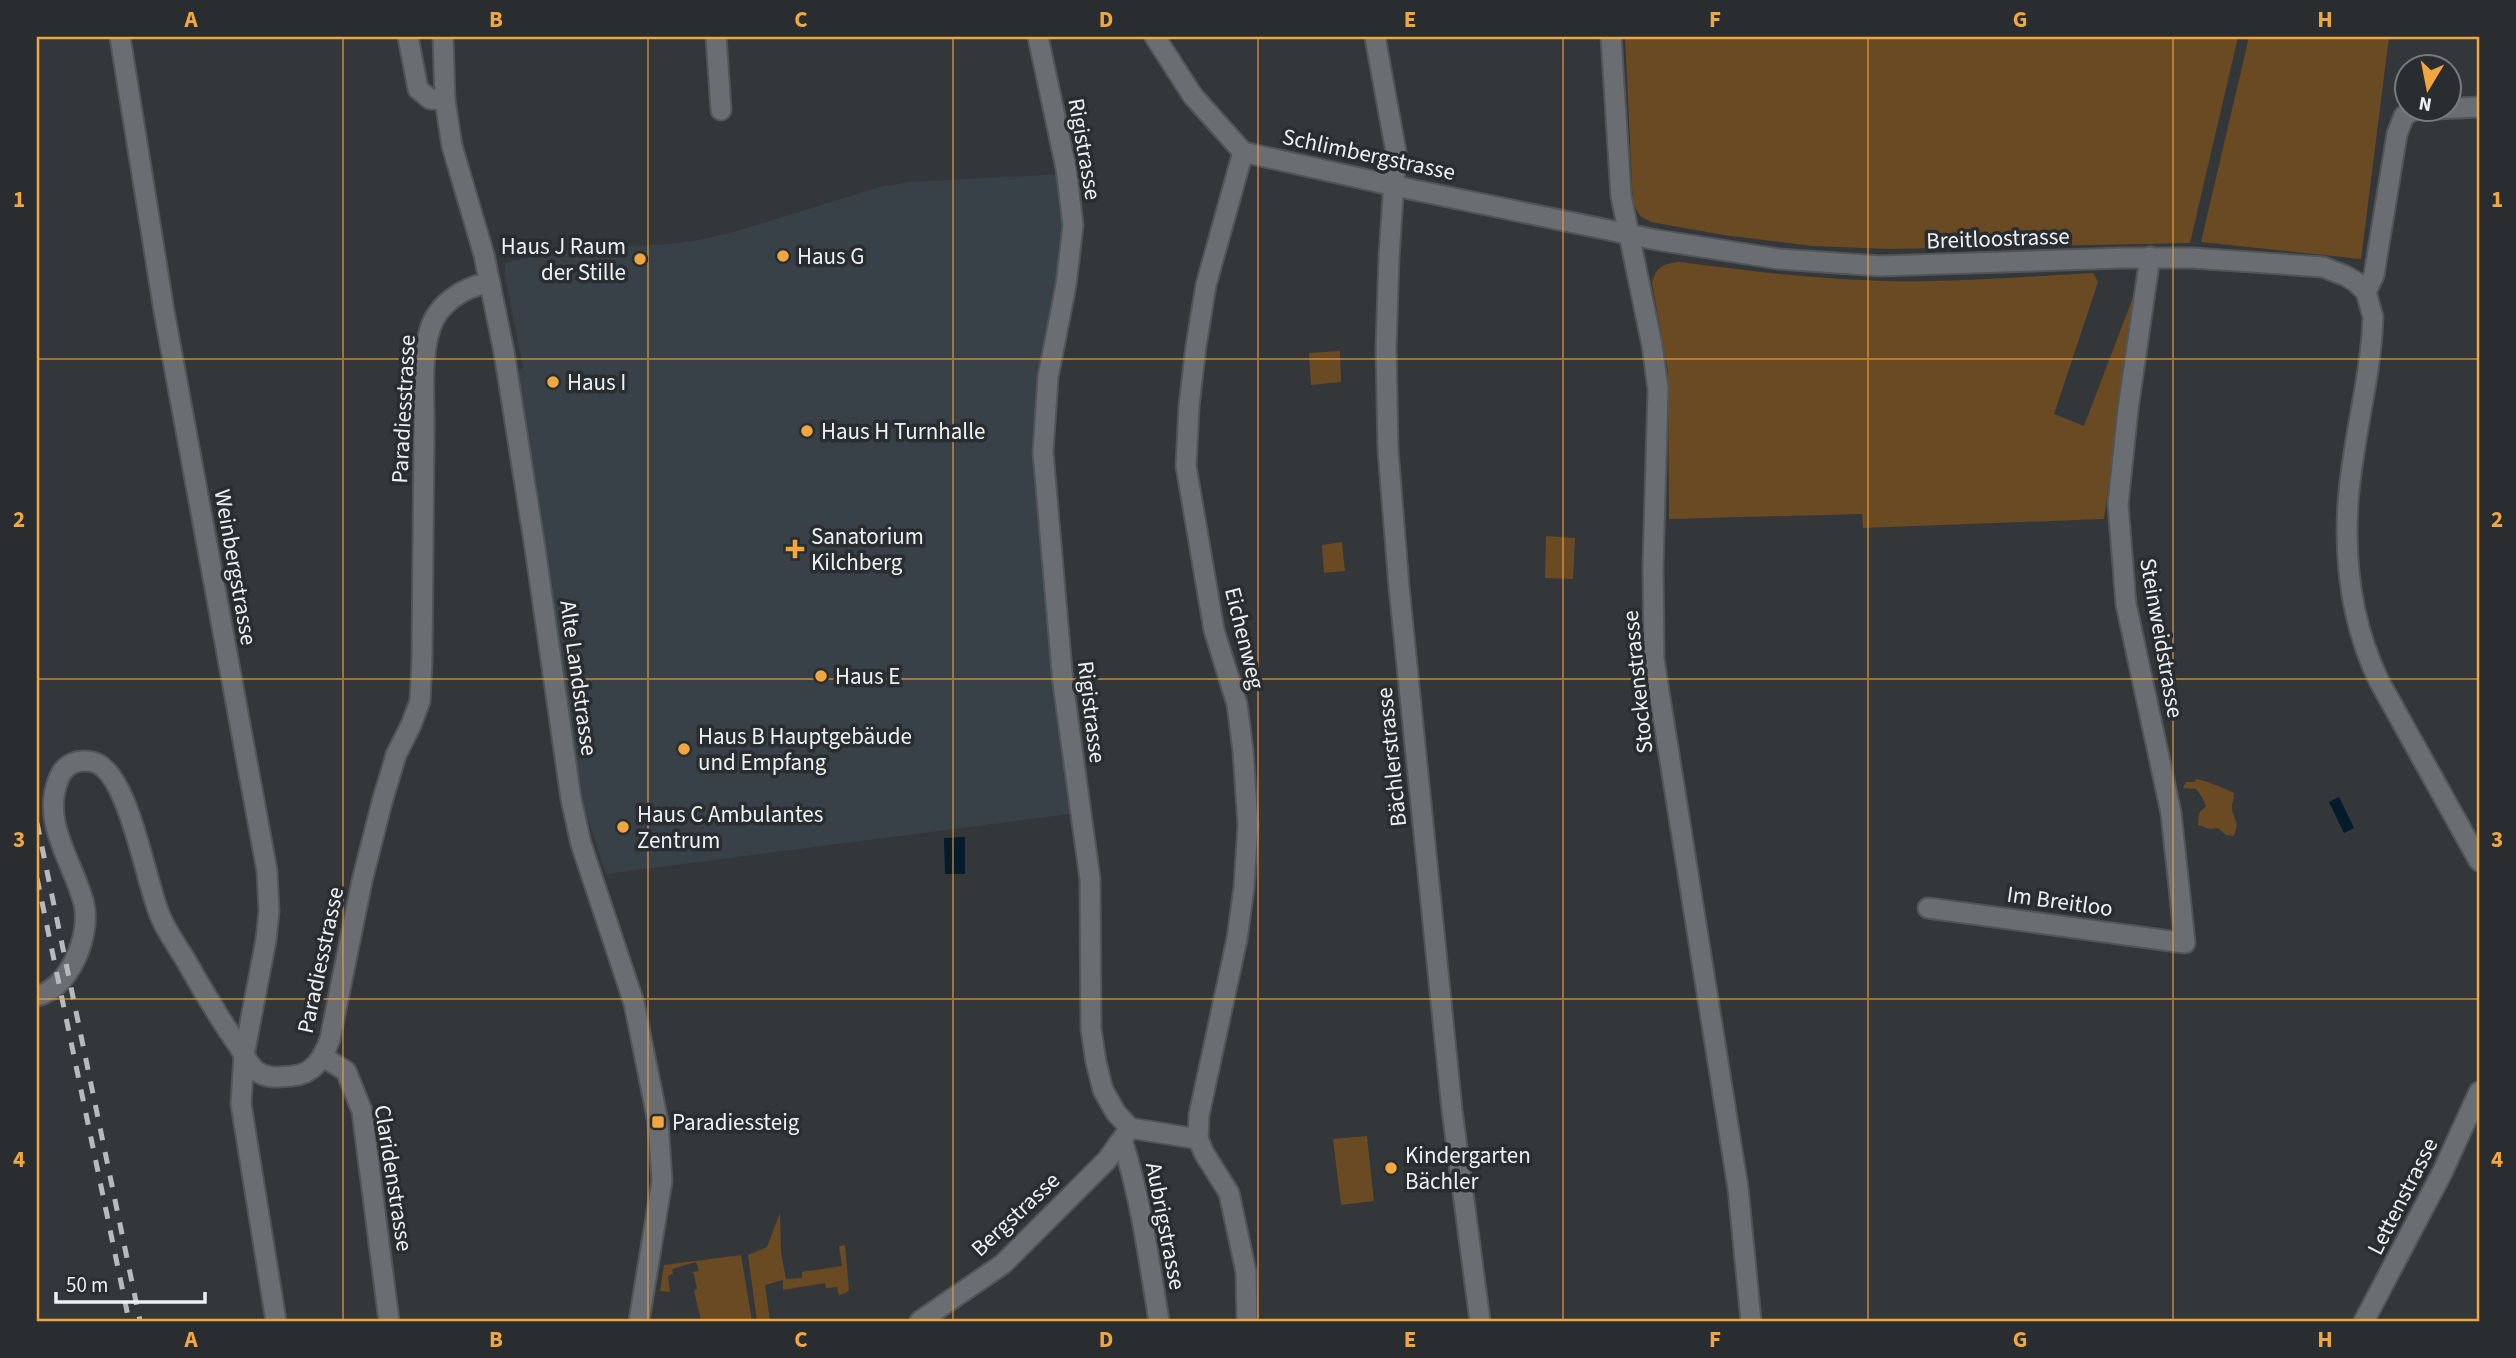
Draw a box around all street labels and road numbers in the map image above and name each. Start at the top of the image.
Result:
street label: Rigistrasse [1059,96,1110,203]
street label: Schlimbergstrasse [1279,120,1458,189]
street label: Breitloostrasse [1926,220,2070,257]
street label: Paradiesstrasse [383,334,424,484]
street label: Weinbergstrasse [206,486,265,648]
street label: Steinweidstrasse [2131,556,2192,721]
street label: Eichenweg [1216,584,1273,693]
street label: Alte Landstrasse [551,598,606,758]
street label: Stockenstrasse [1614,609,1661,755]
street label: Rigistrasse [1069,659,1114,765]
street label: Bächlerstrasse [1368,686,1415,828]
street label: Im Breitloo [2005,878,2115,925]
street label: Paradiesstrasse [289,884,352,1036]
street label: Claridenstrasse [366,1103,421,1254]
street label: Lettenstrasse [2359,1132,2446,1261]
street label: Aubrigstrasse [1137,1159,1194,1293]
street label: Bergstrasse [964,1164,1067,1264]

